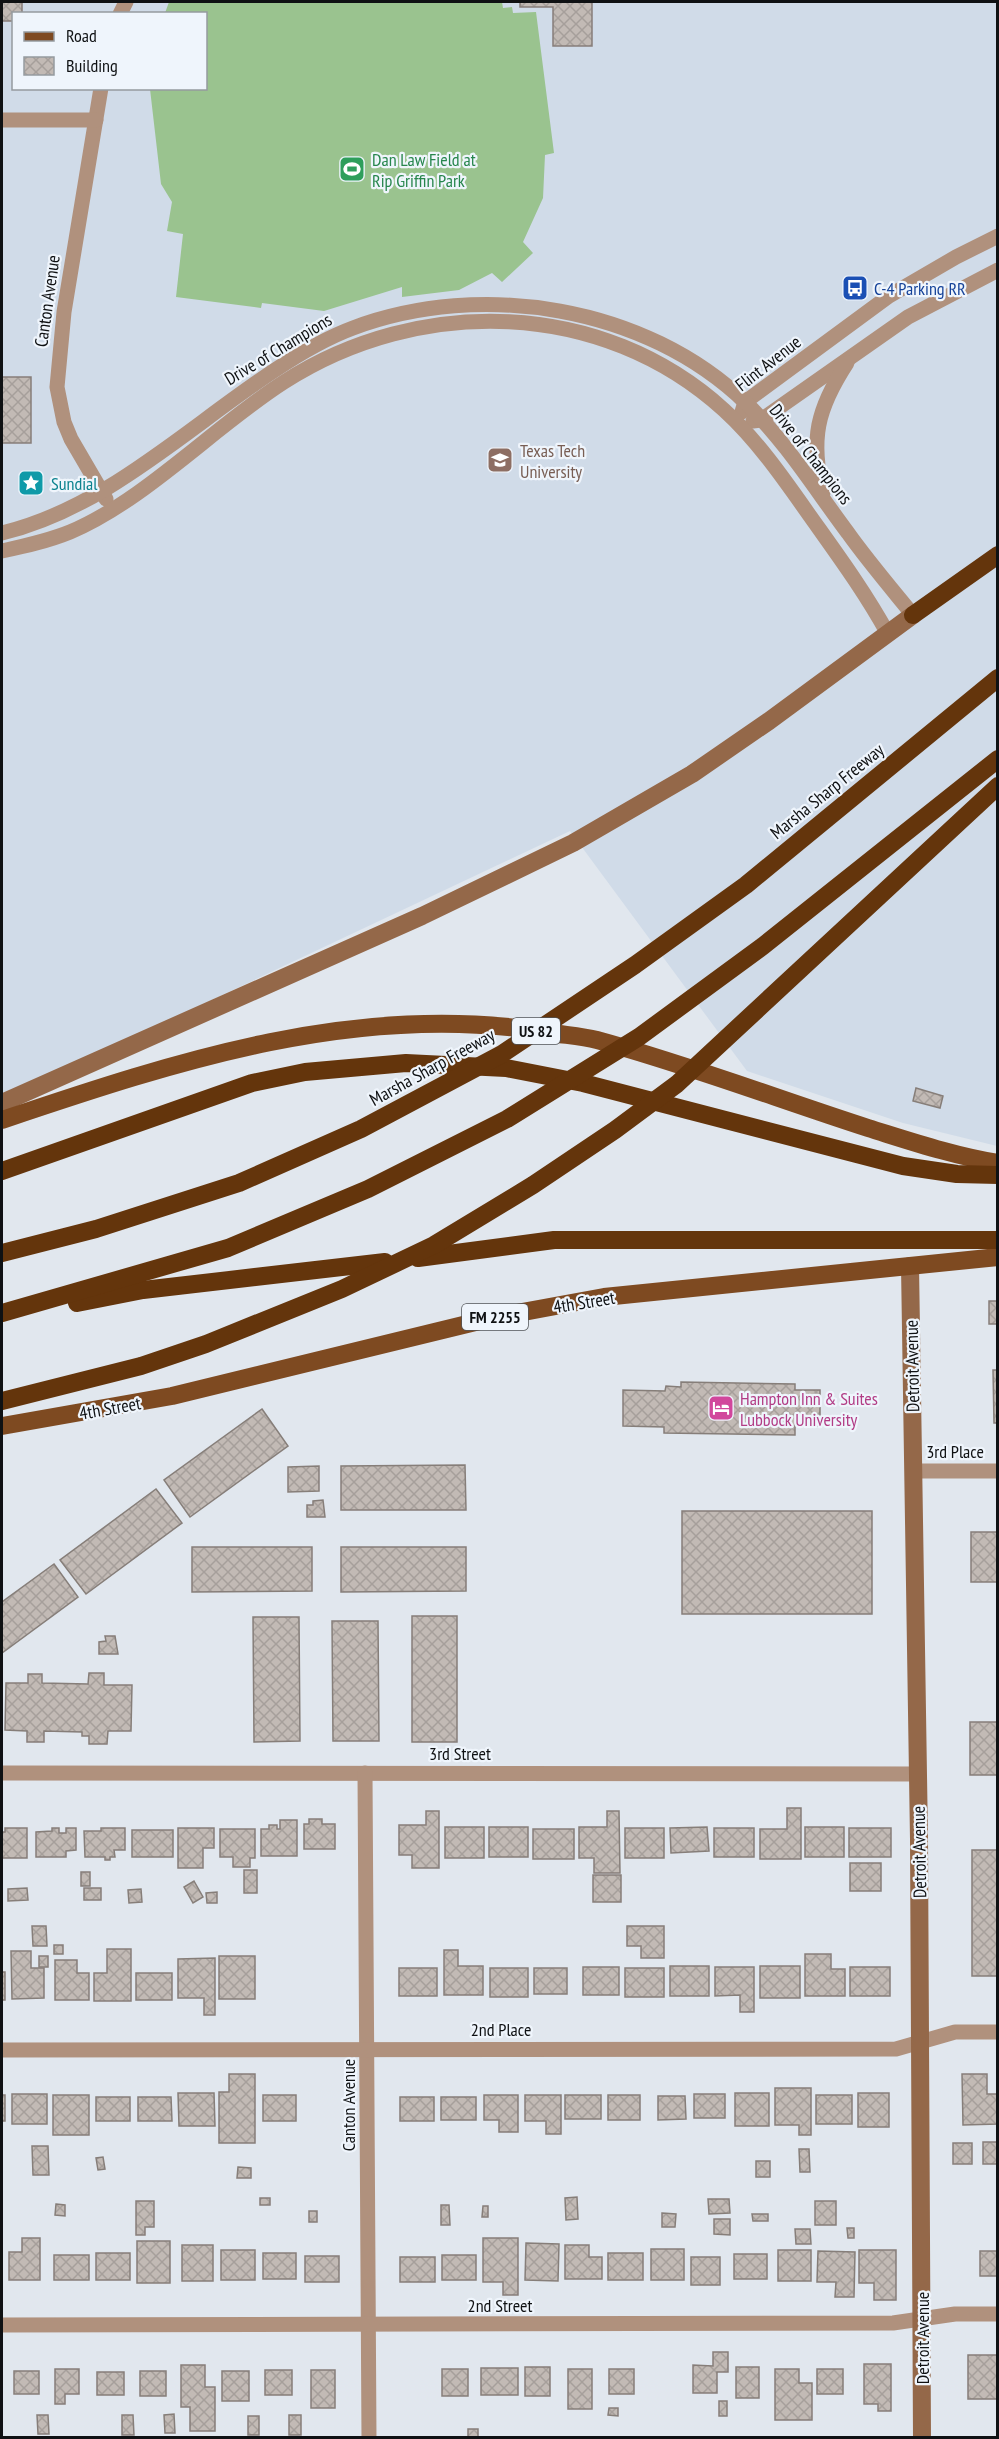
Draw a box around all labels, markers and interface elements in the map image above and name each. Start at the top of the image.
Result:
legend [12,12,207,90]
text: Road [66,24,97,47]
text: Building [66,54,118,77]
place label: Dan Law Field at Rip Griffin Park [372,148,476,192]
sports icon: Dan Law Field at Rip Griffin Park [337,154,367,184]
street label: Canton Avenue [29,254,65,348]
bus stop icon: C-4 Parking RR [840,273,870,303]
place label: C-4 Parking RR [874,277,966,300]
street label: Drive of Champions [220,308,336,390]
street label: Flint Avenue [730,330,806,396]
street label: Drive of Champions [765,399,857,509]
place label: Texas Tech University [520,439,585,483]
school or university icon: Texas Tech University [485,445,515,475]
place icon: Sundial [16,468,46,498]
place label: Sundial [51,472,98,495]
street label: Marsha Sharp Freeway [766,738,889,844]
road number: US 82 [512,1018,560,1044]
street label: Marsha Sharp Freeway [365,1023,499,1111]
street label: 4th Street [552,1286,616,1318]
road number: FM 2255 [462,1304,528,1330]
street label: Detroit Avenue [900,1320,924,1412]
place label: Hampton Inn & Suites Lubbock University [740,1387,878,1431]
street label: 4th Street [77,1391,143,1425]
hotel icon: Hampton Inn & Suites Lubbock University [706,1393,736,1423]
street label: 3rd Place [926,1440,984,1463]
street label: 3rd Street [429,1742,491,1765]
street label: Detroit Avenue [907,1806,931,1898]
street label: 2nd Place [471,2018,531,2041]
street label: Canton Avenue [337,2059,360,2151]
street label: Detroit Avenue [911,2292,934,2384]
street label: 2nd Street [468,2294,532,2317]

